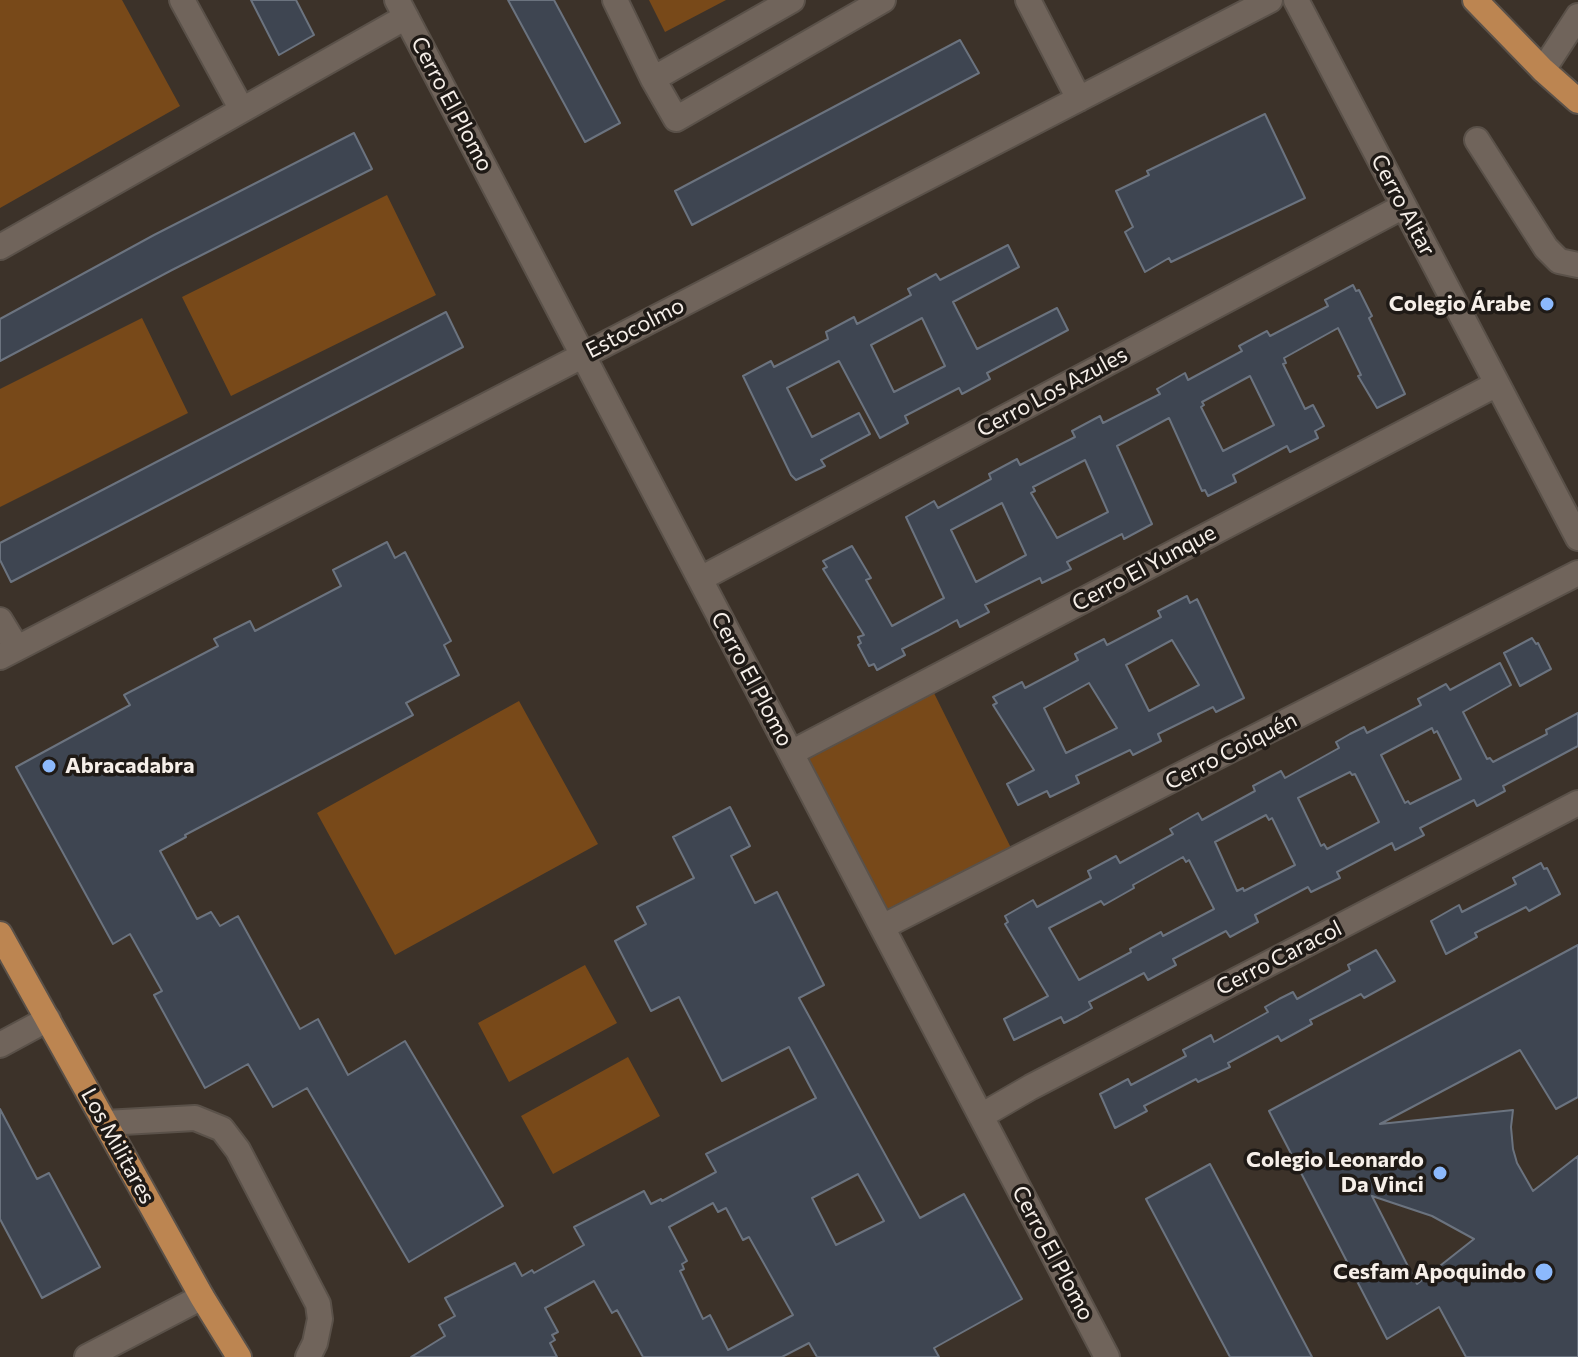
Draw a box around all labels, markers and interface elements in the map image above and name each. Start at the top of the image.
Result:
street label: Cerro El Plomo [405,32,499,176]
street label: Cerro Altar [1365,150,1441,260]
place label: Colegio Árabe [1389,291,1531,317]
street label: Estocolmo [581,292,689,364]
marker: Colegio Árabe [1538,295,1556,313]
street label: Cerro Los Azules [972,341,1132,443]
street label: Cerro El Yunque [1068,519,1220,617]
street label: Cerro El Plomo [705,607,799,751]
street label: Cerro Coiquén [1161,706,1301,796]
place label: Abracadabra [65,753,194,779]
marker: Abracadabra [40,757,58,775]
street label: Cerro Caracol [1212,915,1346,1001]
street label: Los Militares [75,1084,161,1208]
place label: Colegio Leonardo Da Vinci [1246,1147,1424,1198]
marker: Colegio Leonardo Da Vinci [1431,1164,1449,1182]
street label: Cerro El Plomo [1006,1181,1100,1325]
place label: Cesfam Apoquindo [1333,1259,1526,1285]
marker: Cesfam Apoquindo [1533,1261,1555,1283]

